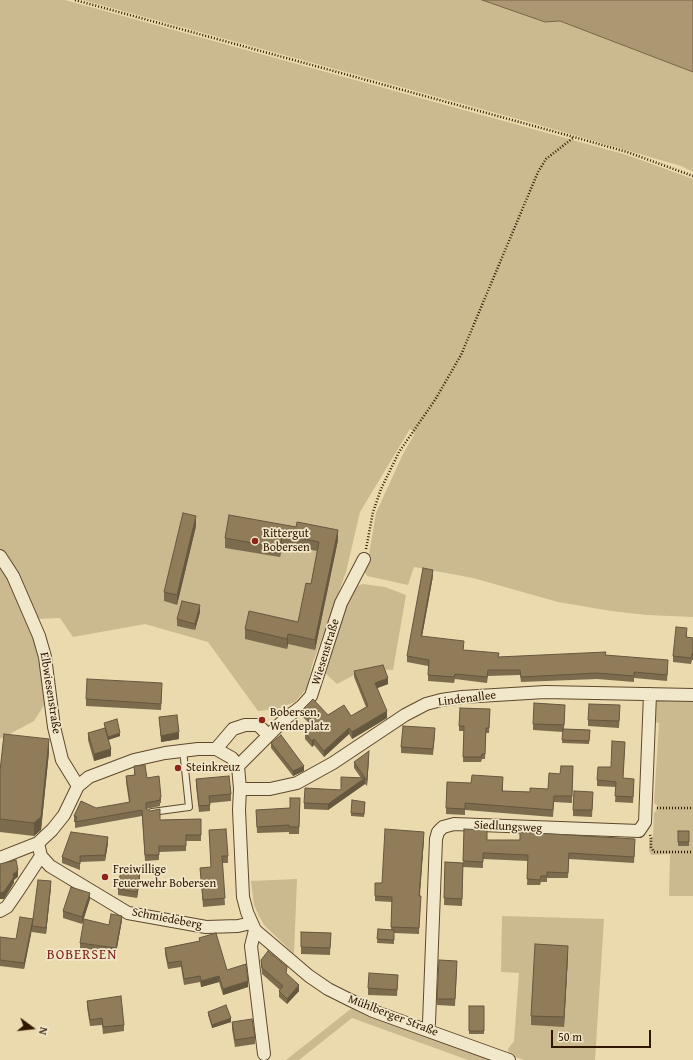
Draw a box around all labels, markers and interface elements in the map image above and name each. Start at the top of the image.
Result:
place label: Rittergut Bobersen [263,527,310,555]
marker: Rittergut Bobersen [250,536,260,546]
street label: Wiesenstraße [309,617,343,687]
street label: Elbwiesenstraße [36,651,64,735]
street label: Lindenallee [437,688,497,710]
place label: Bobersen, Wendeplatz [270,706,329,734]
marker: Bobersen, Wendeplatz [257,715,267,725]
place label: Steinkreuz [186,761,240,775]
marker: Steinkreuz [173,763,183,773]
street label: Siedlungsweg [473,818,543,836]
place label: Freiwillige Feuerwehr Bobersen [113,863,216,891]
marker: Freiwillige Feuerwehr Bobersen [100,872,110,882]
street label: Schmiedeberg [131,905,203,933]
district label: BOBERSEN [47,947,117,963]
street label: Mühlberger Straße [346,992,440,1040]
north arrow [12,1008,52,1048]
scale bar [553,1022,653,1048]
text: N [35,1025,52,1037]
text: 50 m [558,1028,582,1045]

